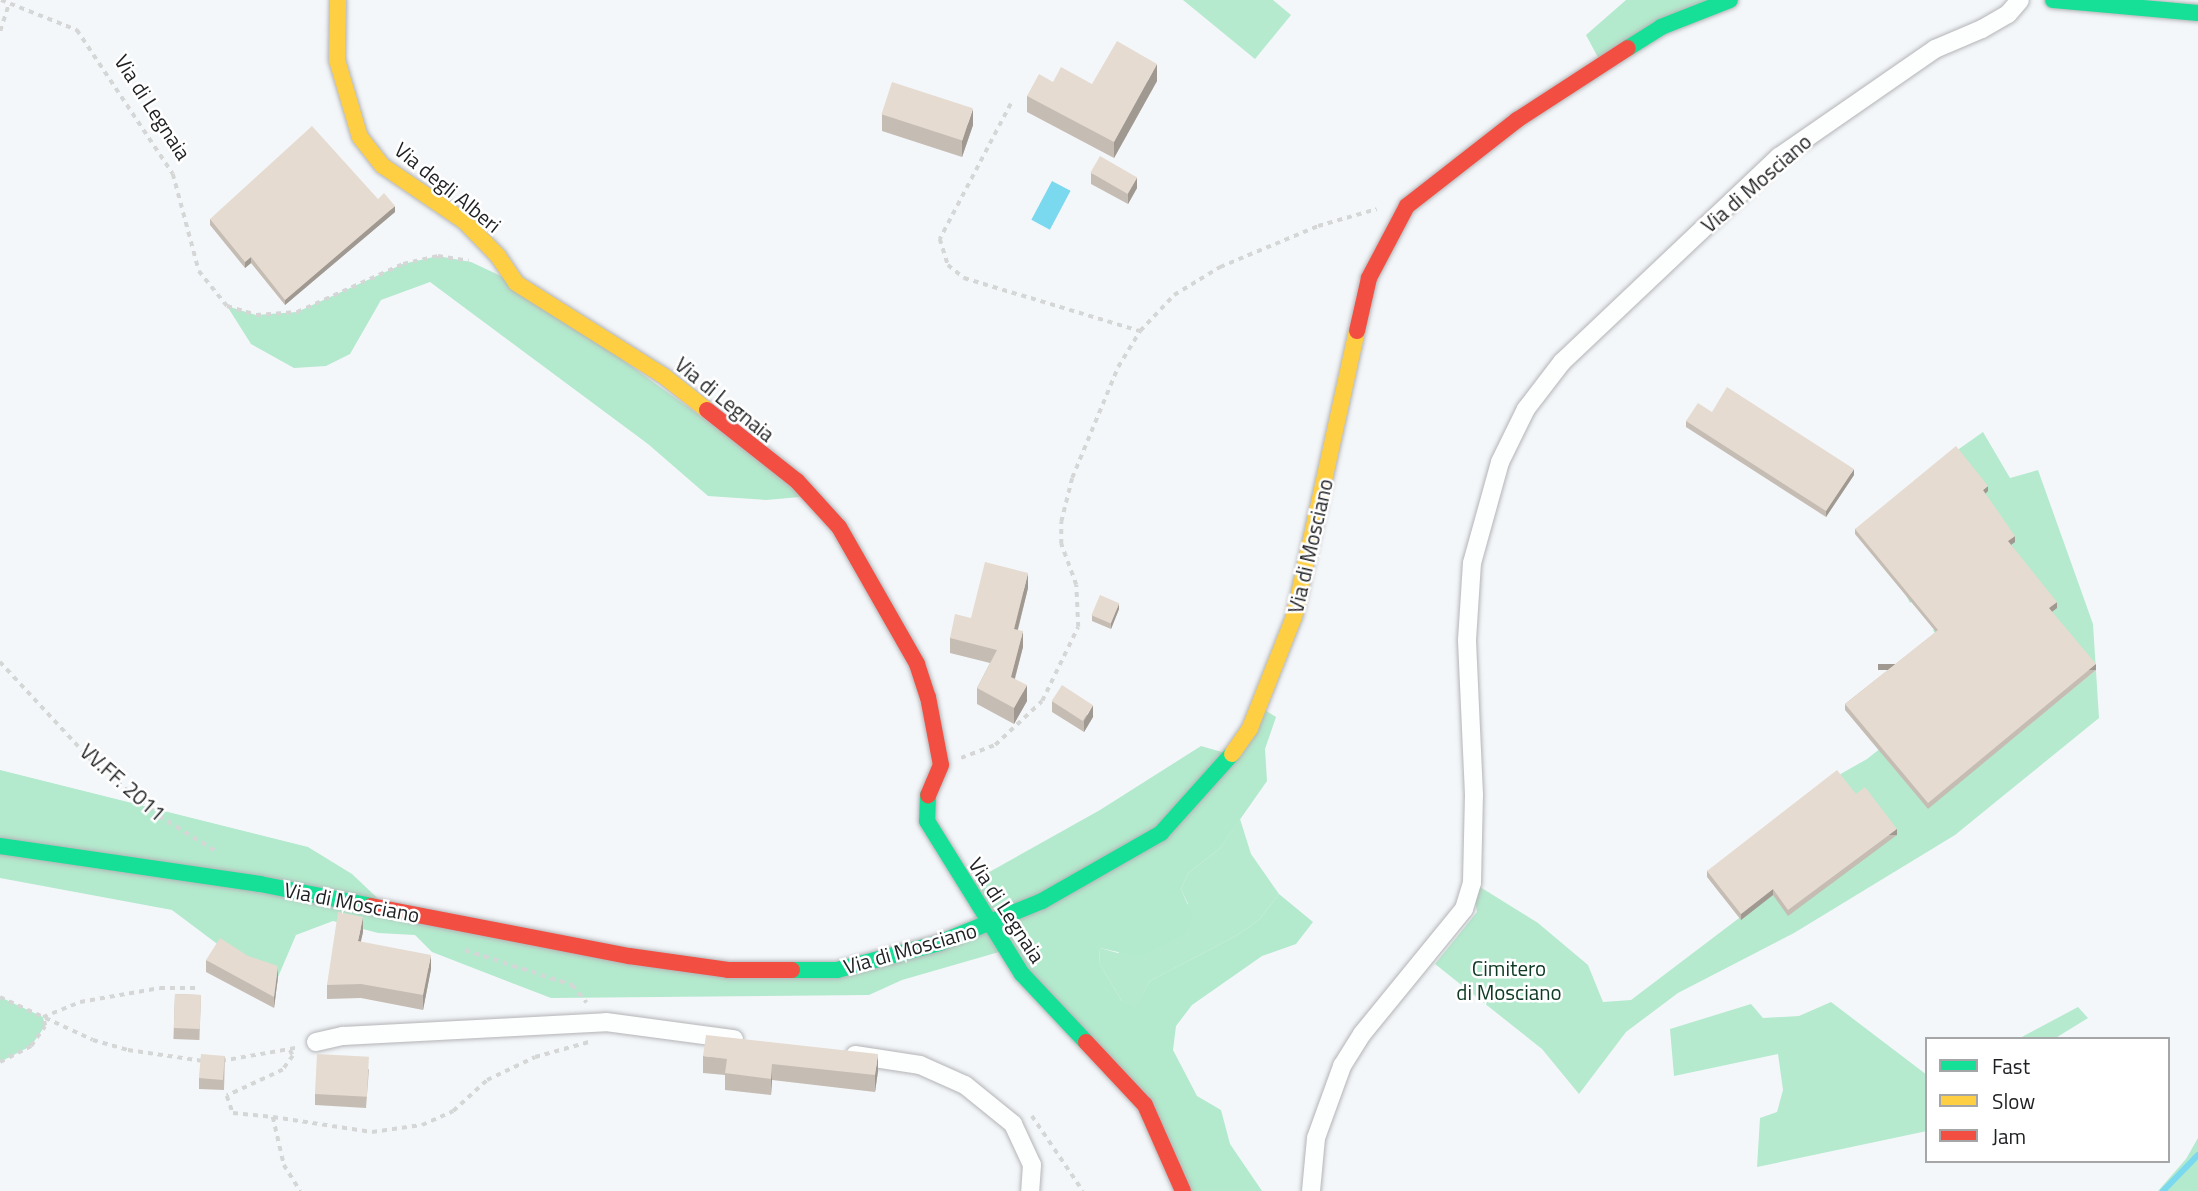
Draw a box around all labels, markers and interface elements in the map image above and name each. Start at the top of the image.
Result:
street label: Via di Legnaia [110,50,196,164]
street label: Via di Mosciano [1696,128,1816,238]
street label: Via degli Alberi [390,136,506,238]
street label: Via di Legnaia [670,351,780,447]
street label: Via di Mosciano [1282,476,1338,616]
street label: VV.FF. 2011 [75,738,171,826]
street label: Via di Legnaia [964,853,1050,967]
street label: Via di Mosciano [282,877,422,927]
street label: Via di Mosciano [841,917,979,979]
park label: Cimitero di Mosciano [1456,955,1562,1005]
legend [1925,1037,2170,1163]
text: Fast [1992,1050,2030,1082]
text: Slow [1992,1085,2035,1117]
text: Jam [1992,1120,2026,1152]

